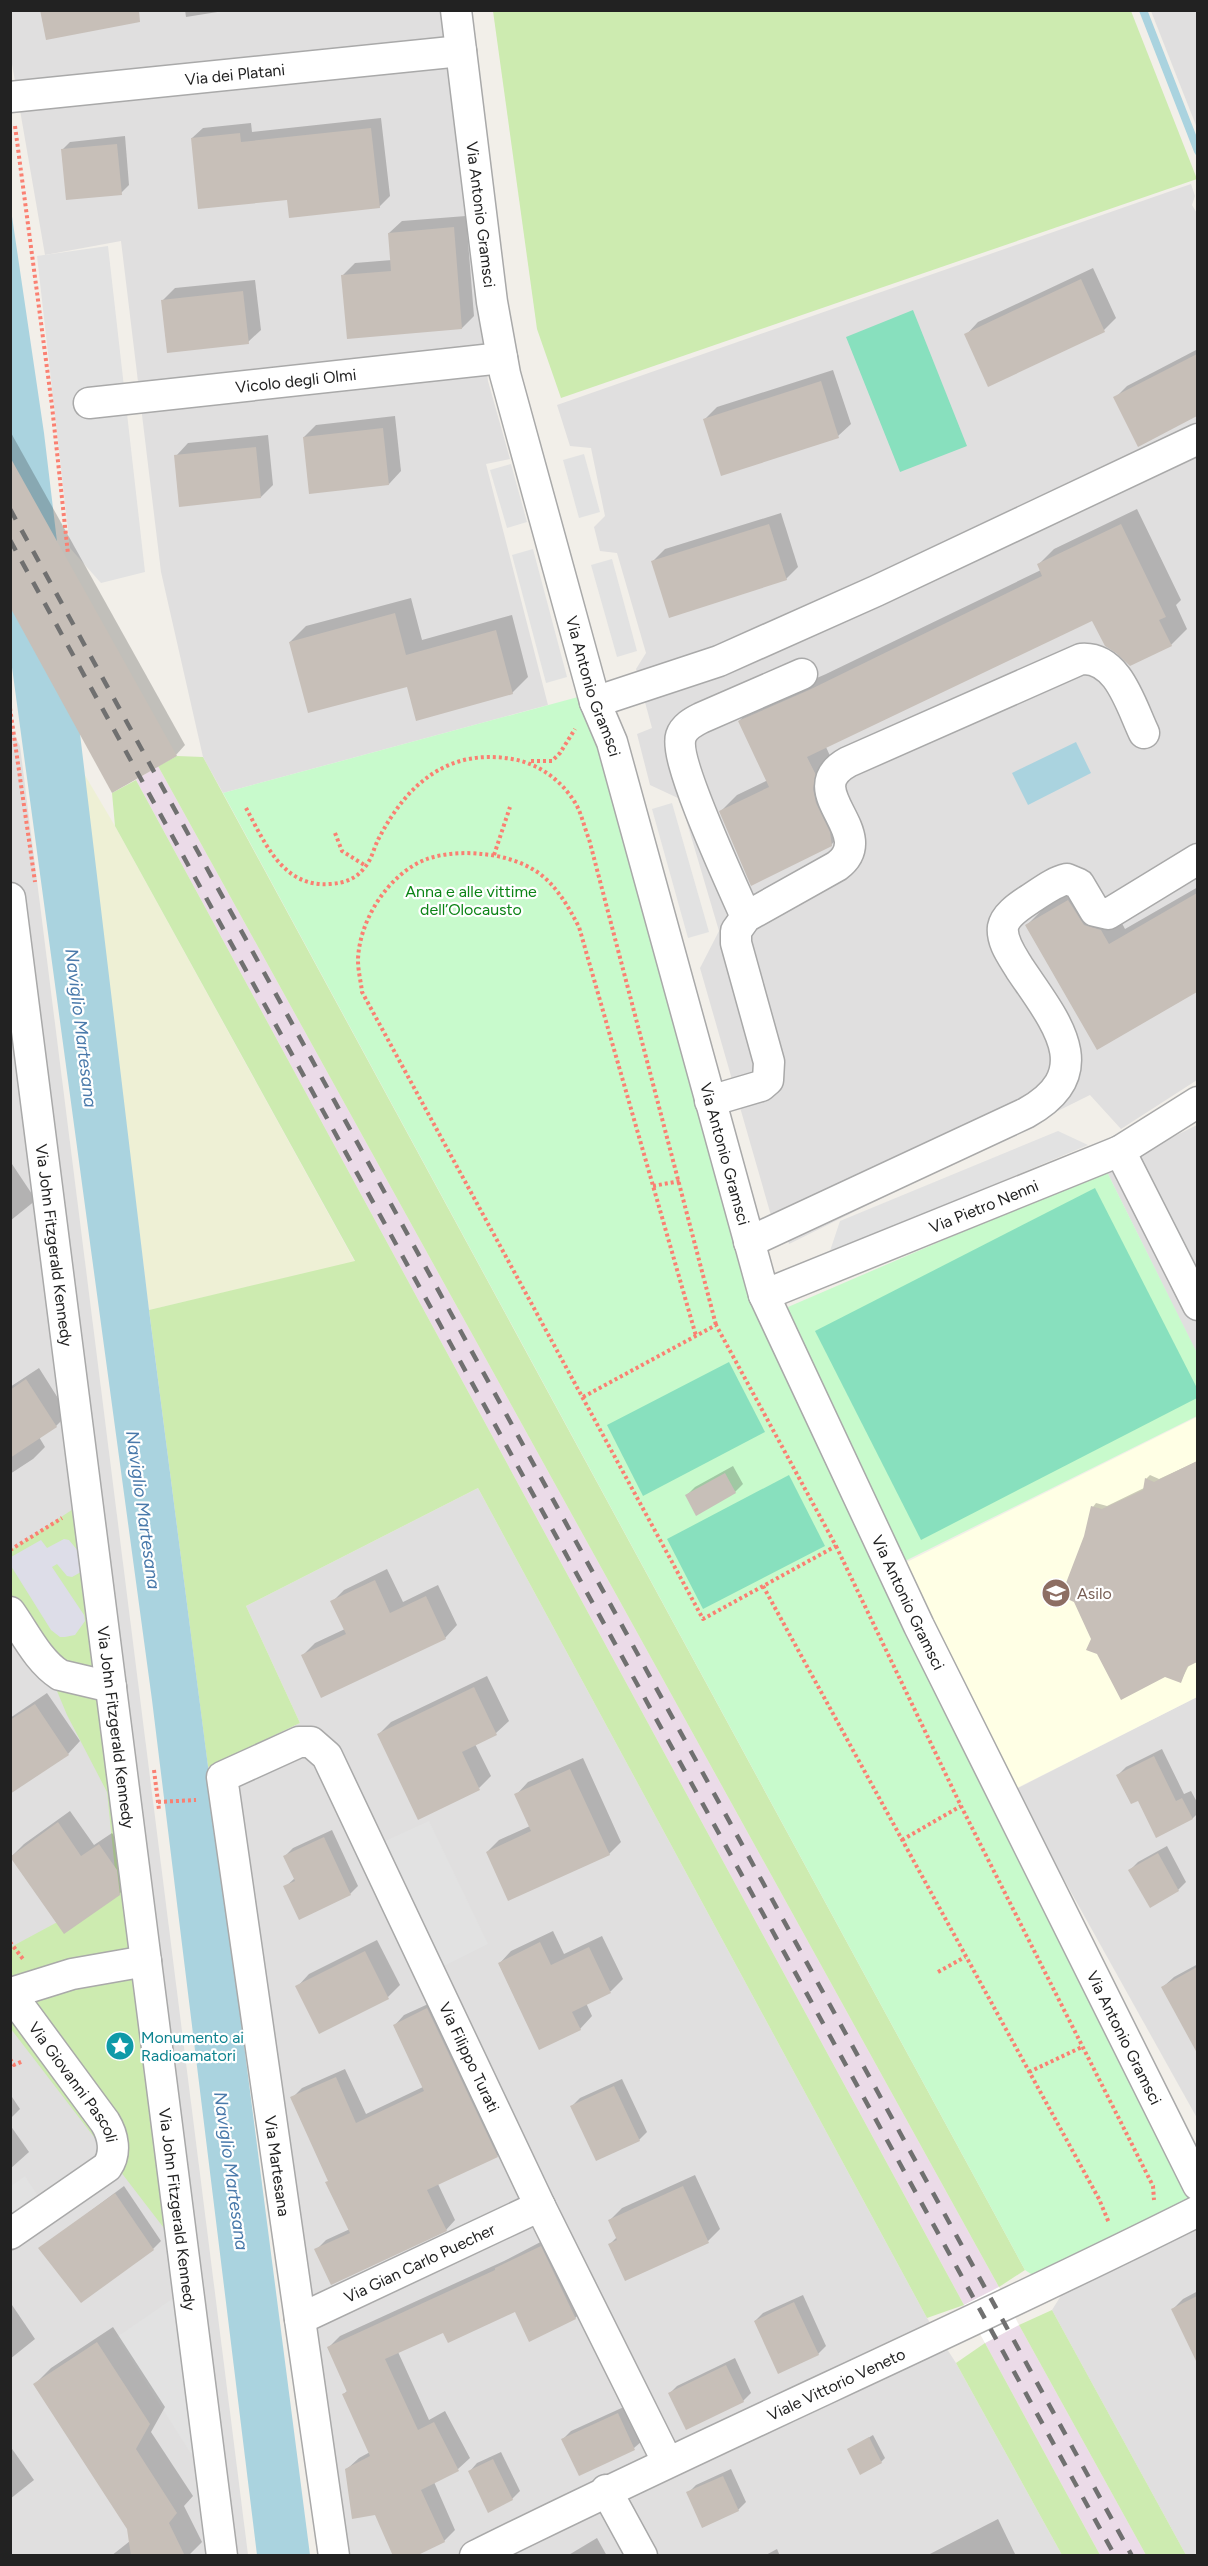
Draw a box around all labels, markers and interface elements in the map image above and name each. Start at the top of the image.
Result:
street label: Via dei Platani [184,60,286,89]
street label: Via Antonio Gramsci [463,140,500,289]
street label: Vicolo degli Olmi [234,364,357,396]
street label: Via Antonio Gramsci [562,614,625,759]
park label: Anna e alle vittime dell’Olocausto [405,882,537,919]
water label: Naviglio Martesana [60,947,102,1109]
street label: Via Antonio Gramsci [697,1080,754,1227]
street label: Via John Fitzgerald Kennedy [32,1143,77,1348]
street label: Via Pietro Nenni [926,1176,1041,1237]
water label: Naviglio Martesana [121,1429,165,1591]
street label: Via Antonio Gramsci [868,1532,949,1673]
school or university icon: Asilo [1040,1577,1072,1609]
place label: Asilo [1077,1584,1112,1603]
street label: Via John Fitzgerald Kennedy [94,1625,138,1830]
street label: Via Antonio Gramsci [1083,1968,1166,2108]
street label: Via Filippo Turati [435,1999,504,2115]
street label: Via Giovanni Pascoli [25,2018,122,2144]
place label: Monumento ai Radioamatori [141,2028,244,2065]
place icon: Monumento ai Radioamatori [104,2030,136,2062]
water label: Naviglio Martesana [209,2090,253,2252]
street label: Via John Fitzgerald Kennedy [155,2107,200,2312]
street label: Via Martesana [261,2114,293,2218]
street label: Via Gian Carlo Puecher [341,2219,498,2306]
street label: Viale Vittorio Veneto [764,2344,908,2424]

